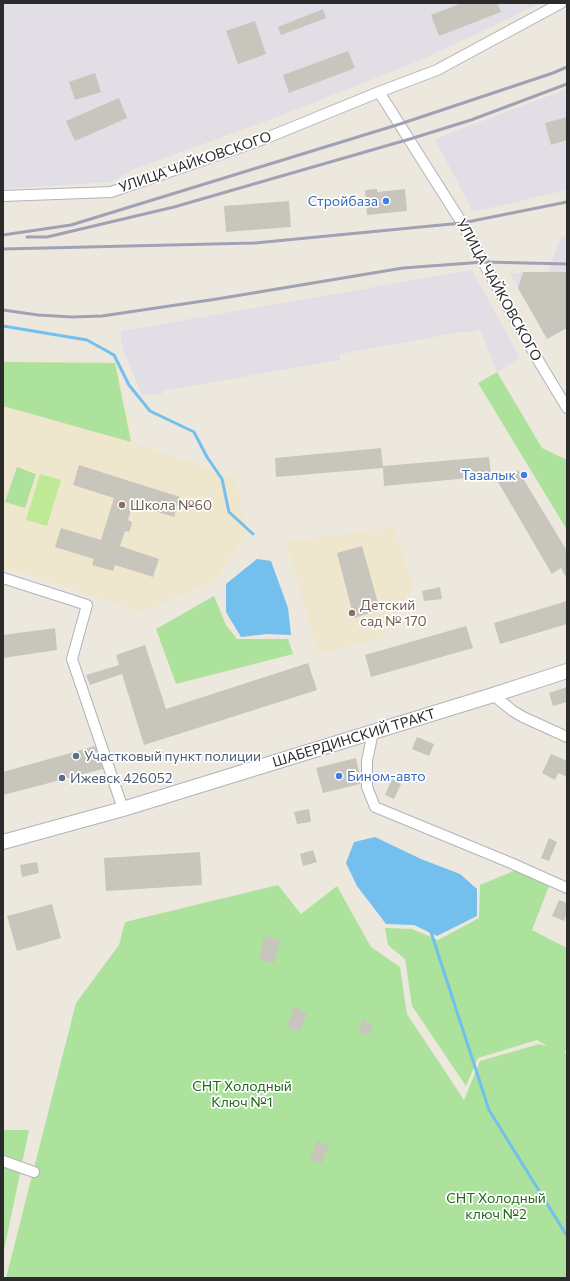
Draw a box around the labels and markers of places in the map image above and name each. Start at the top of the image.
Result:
place label: Стройбаза [308,193,378,209]
marker: Стройбаза [381,196,391,206]
place label: Тазалык [461,467,516,483]
marker: Тазалык [519,470,529,480]
place label: Школа №60 [130,497,212,513]
marker: Школа №60 [117,500,127,510]
place label: Детский сад № 170 [360,597,427,630]
marker: Детский сад № 170 [347,608,357,618]
place label: Участковый пункт полиции [84,748,261,764]
marker: Участковый пункт полиции [71,751,81,761]
place label: Бином-авто [347,768,426,784]
place label: Ижевск 426052 [70,770,173,786]
marker: Бином-авто [334,771,344,781]
marker: Ижевск 426052 [57,773,67,783]

